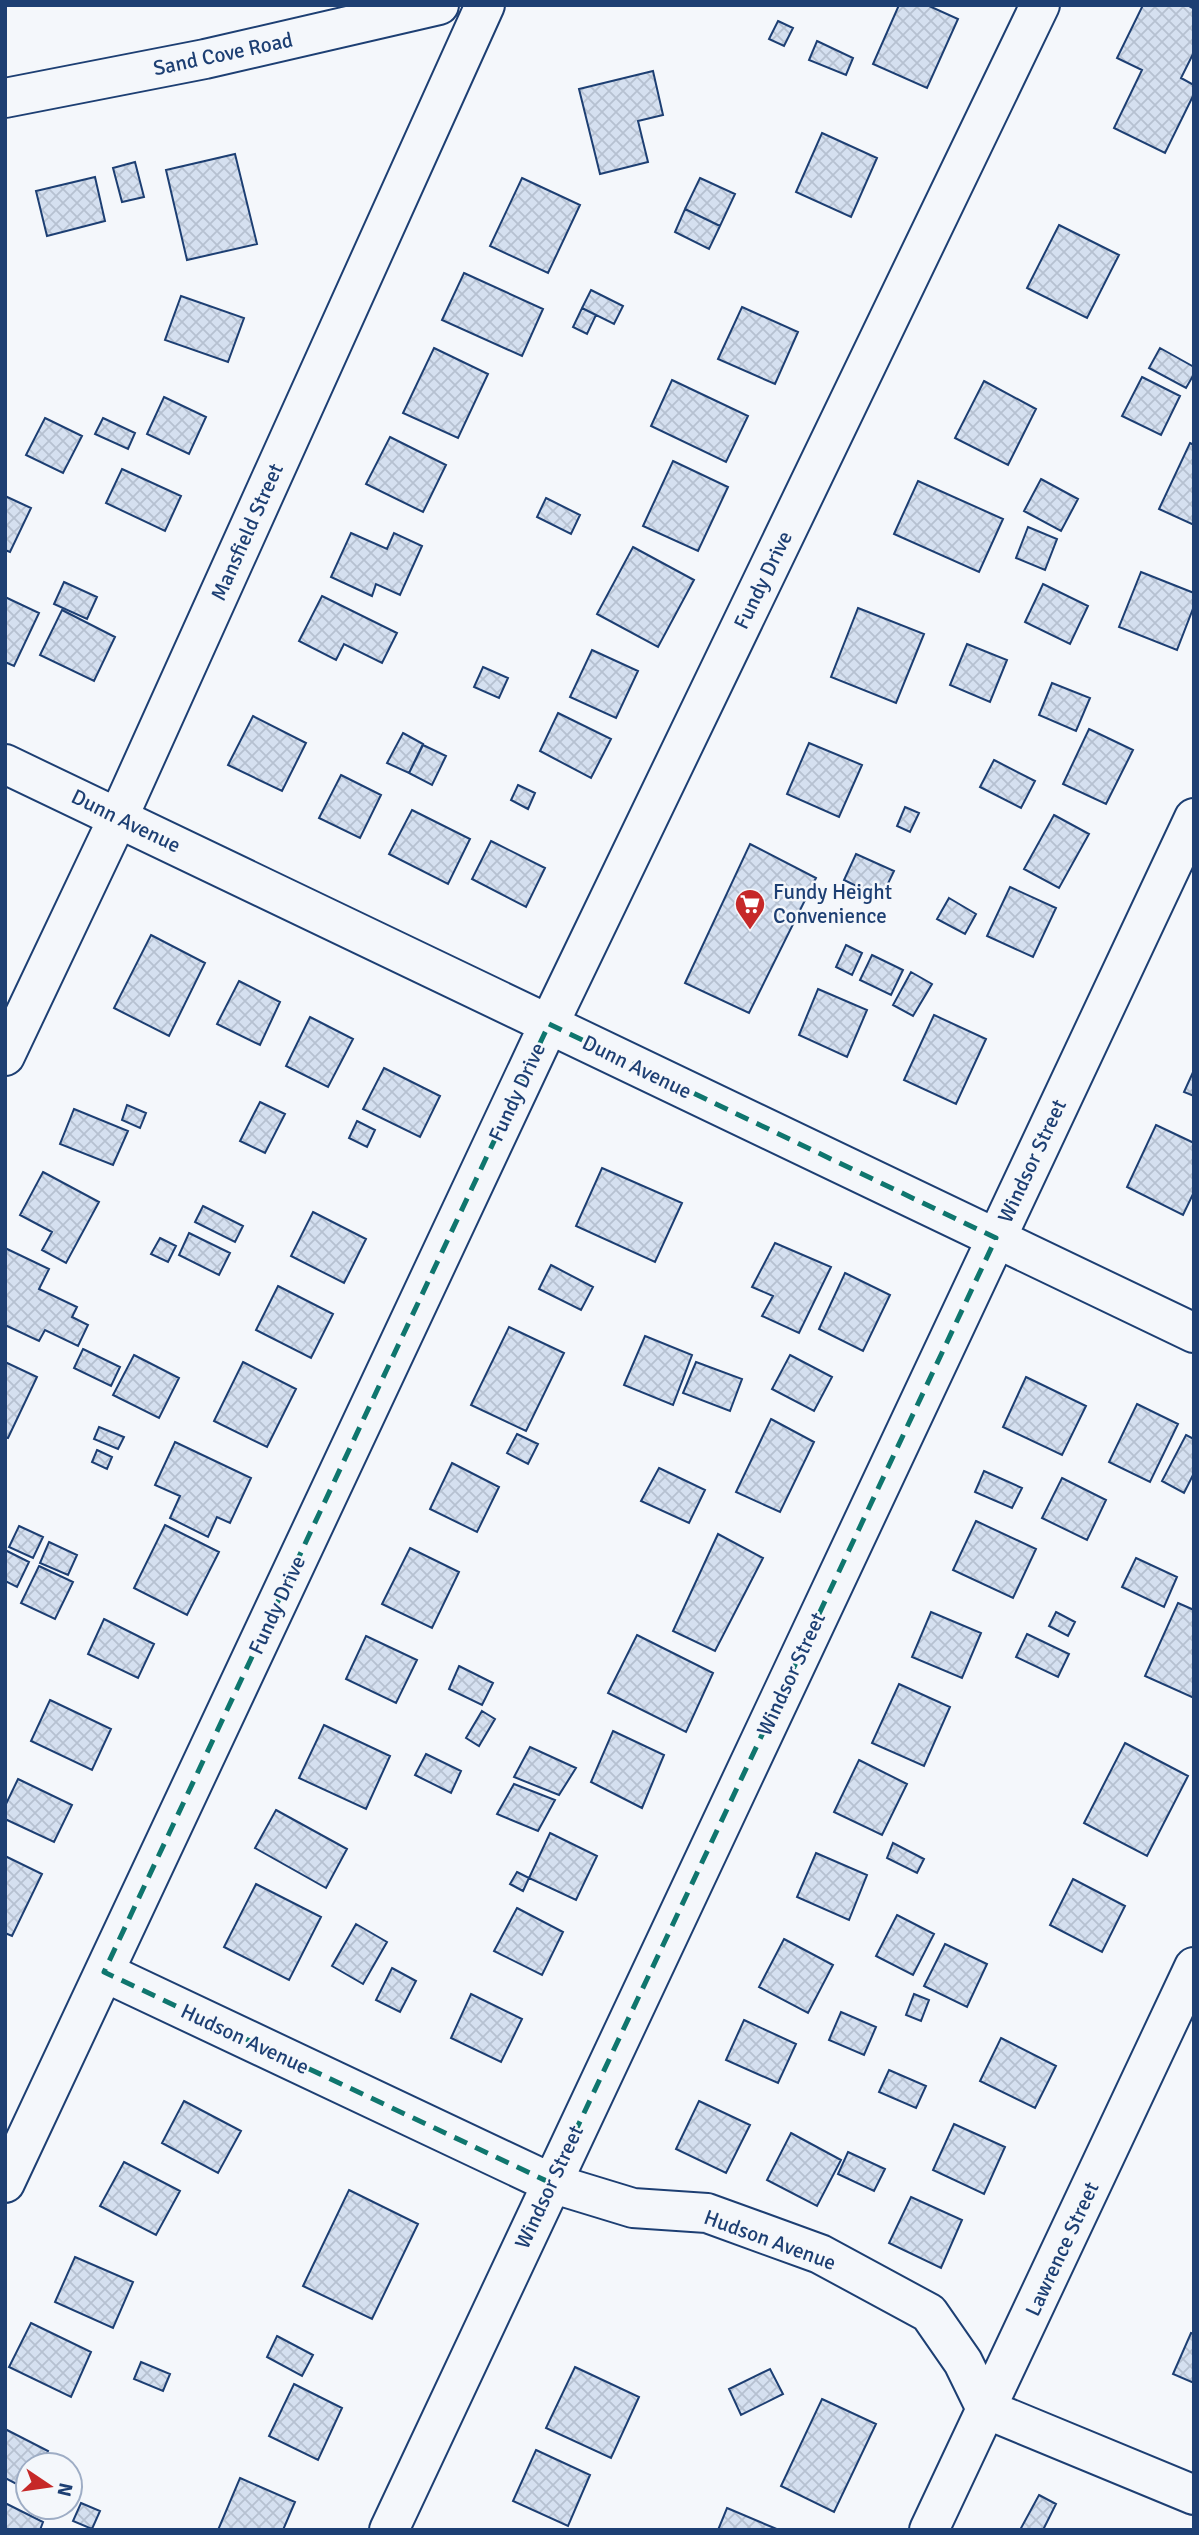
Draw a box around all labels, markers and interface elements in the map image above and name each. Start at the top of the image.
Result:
street label: Sand Cove Road [151,27,295,81]
street label: Mansfield Street [205,459,289,605]
street label: Fundy Drive [728,527,798,633]
street label: Dunn Avenue [67,783,185,859]
place label: Fundy Height Convenience [773,879,892,929]
supermarket icon: Fundy Height Convenience [733,887,767,931]
street label: Dunn Avenue [578,1029,696,1105]
street label: Fundy Drive [483,1039,551,1145]
street label: Windsor Street [992,1095,1072,1227]
street label: Fundy Drive [243,1552,311,1658]
street label: Windsor Street [751,1608,831,1740]
street label: Hudson Avenue [177,1998,313,2080]
street label: Windsor Street [509,2121,589,2253]
street label: Lawrence Street [1020,2178,1104,2320]
street label: Hudson Avenue [700,2204,840,2276]
north arrow [14,2451,84,2521]
text: N [51,2480,78,2499]

